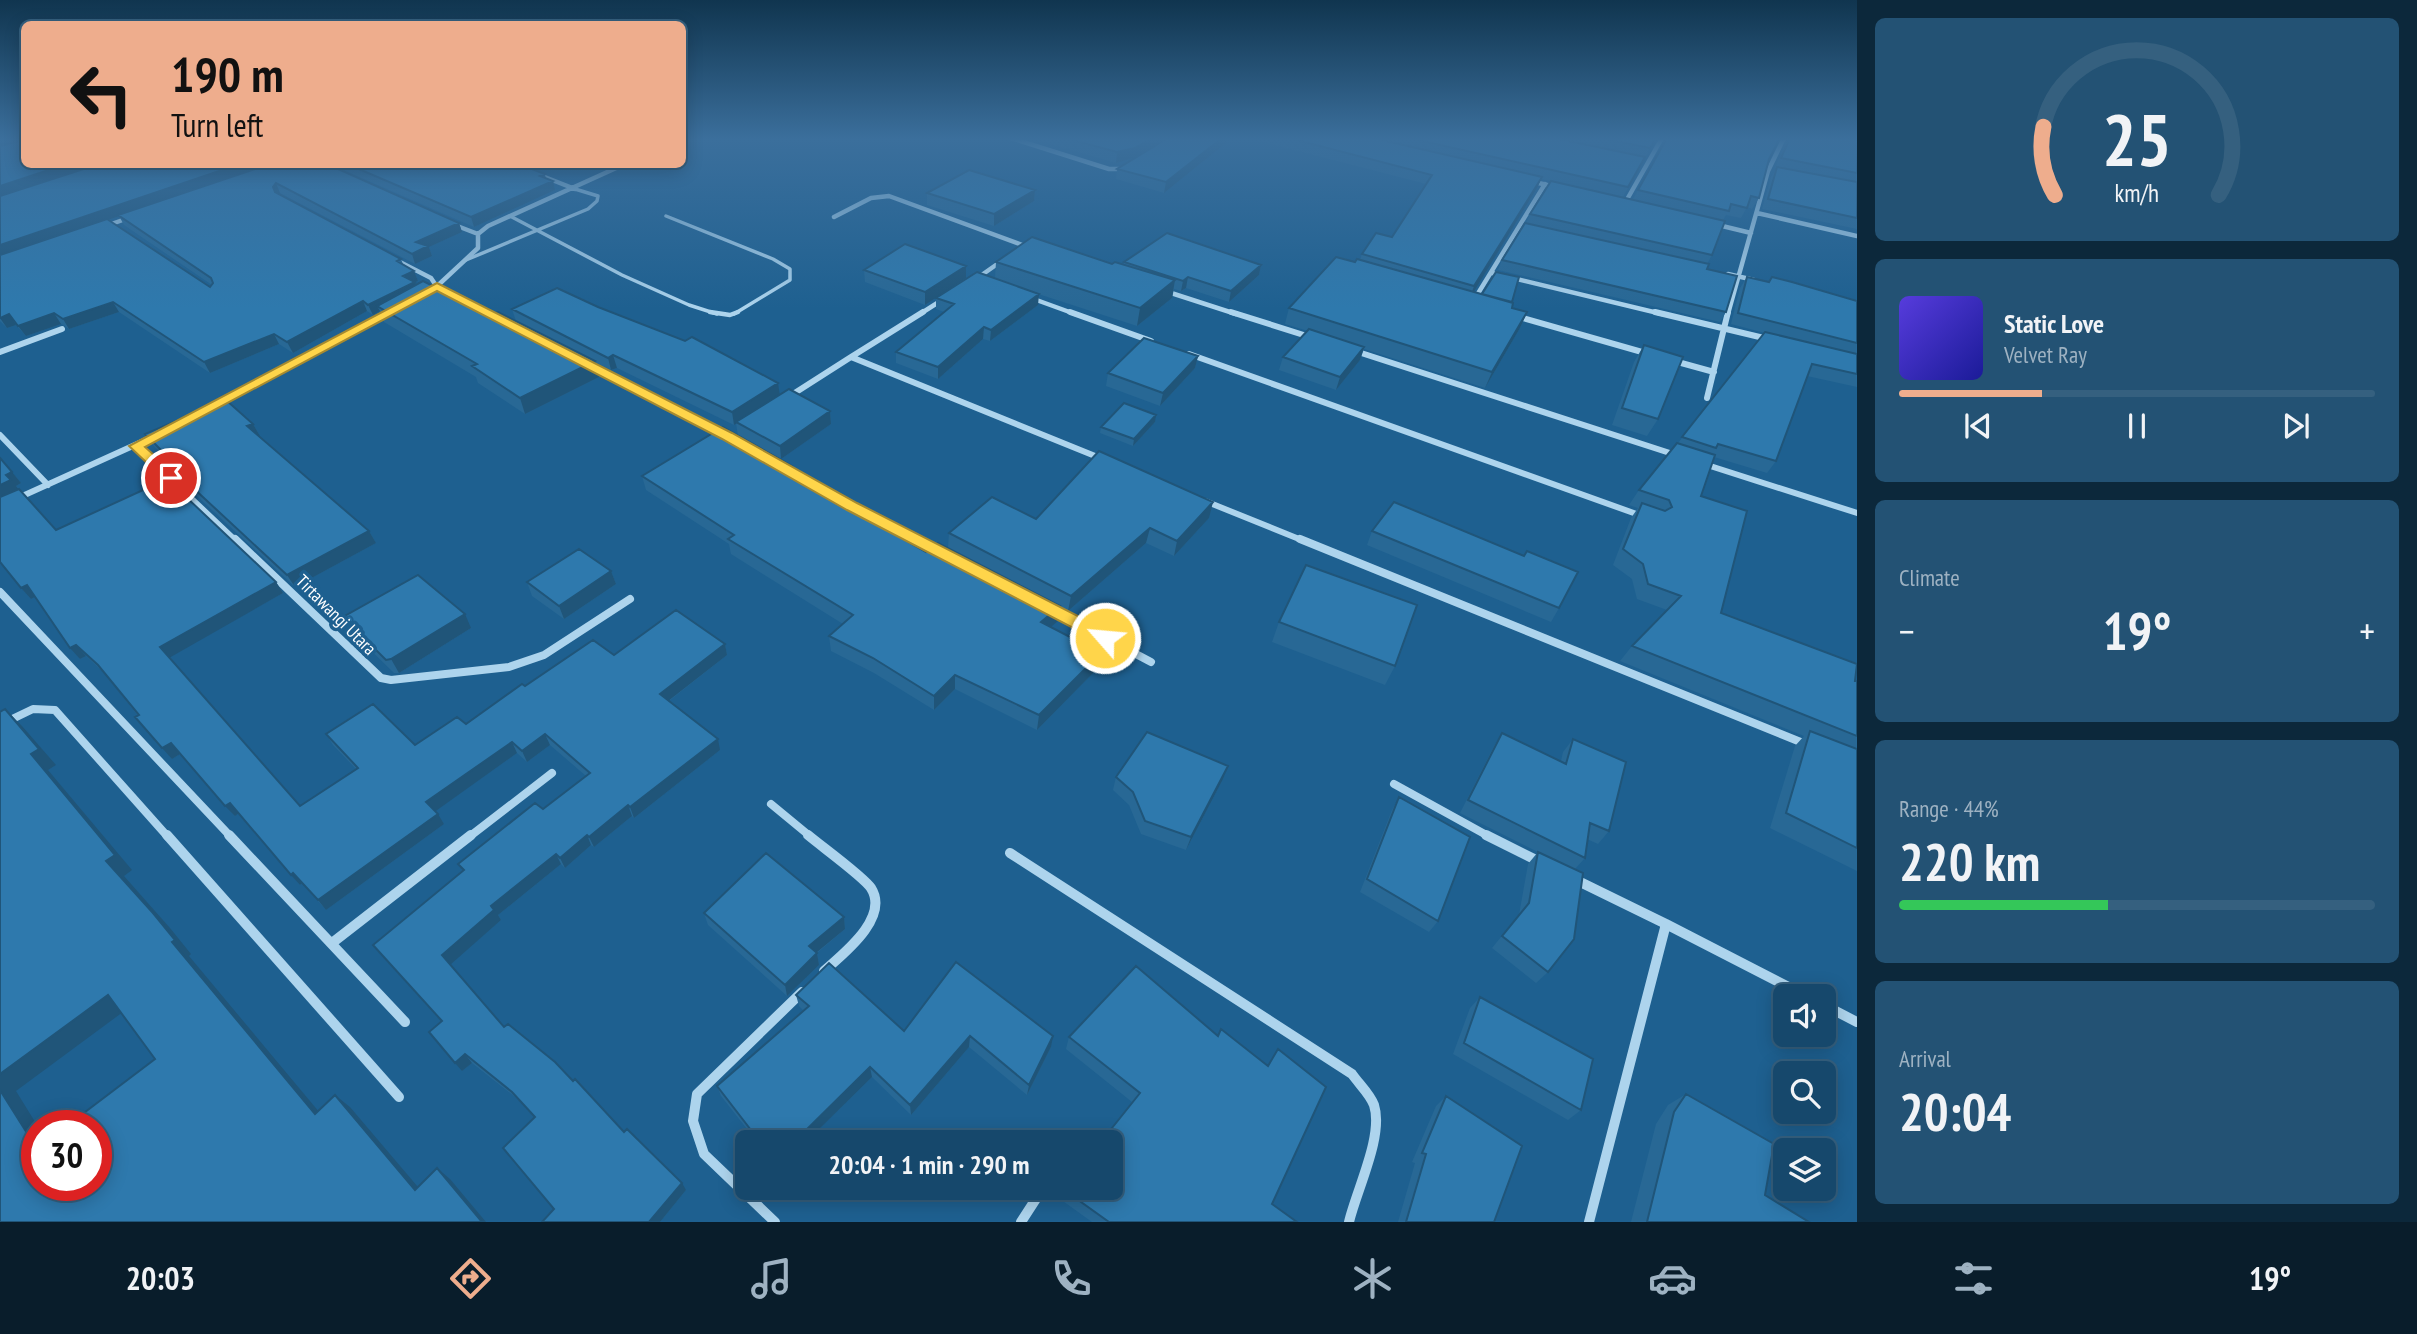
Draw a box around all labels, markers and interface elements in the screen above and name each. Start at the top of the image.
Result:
text: 190 m [171,42,284,106]
icon: left [56,49,147,140]
text: 25 [2102,92,2172,186]
text: Turn left [171,104,263,146]
text: km/h [2115,177,2159,209]
text: Static Love [2004,307,2104,340]
text: Velvet Ray [2004,340,2087,369]
icon: previous [1959,407,1997,445]
icon: pause [2118,407,2156,445]
icon: next [2277,407,2315,445]
pin [141,448,201,508]
icon: arrive [152,459,190,497]
text: Climate [1899,563,1960,592]
street label: Tirtawangi Utara [291,570,381,660]
text: 19° [2103,597,2171,664]
position arrow [1068,601,1142,675]
text: − [1899,606,1915,655]
text: + [2359,606,2375,655]
text: Range · 44% [1899,794,1999,823]
text: 220 km [1899,828,2040,895]
map controls [1773,984,1836,1201]
button: sound [1773,984,1836,1047]
text: Arrival [1899,1044,1951,1073]
button: search [1773,1061,1836,1124]
text: 20:04 [1899,1078,2011,1145]
speed limit sign: 30 [21,1110,112,1201]
button: layers [1773,1138,1836,1201]
text: 20:04 · 1 min · 290 m [829,1148,1029,1181]
icon: directions [446,1254,495,1303]
icon: music [747,1254,796,1303]
icon: phone [1047,1254,1096,1303]
icon: climate [1348,1254,1397,1303]
icon: car [1648,1254,1697,1303]
icon: filters [1949,1254,1998,1303]
text: 20:03 [126,1257,195,1299]
text: 19° [2249,1257,2291,1299]

